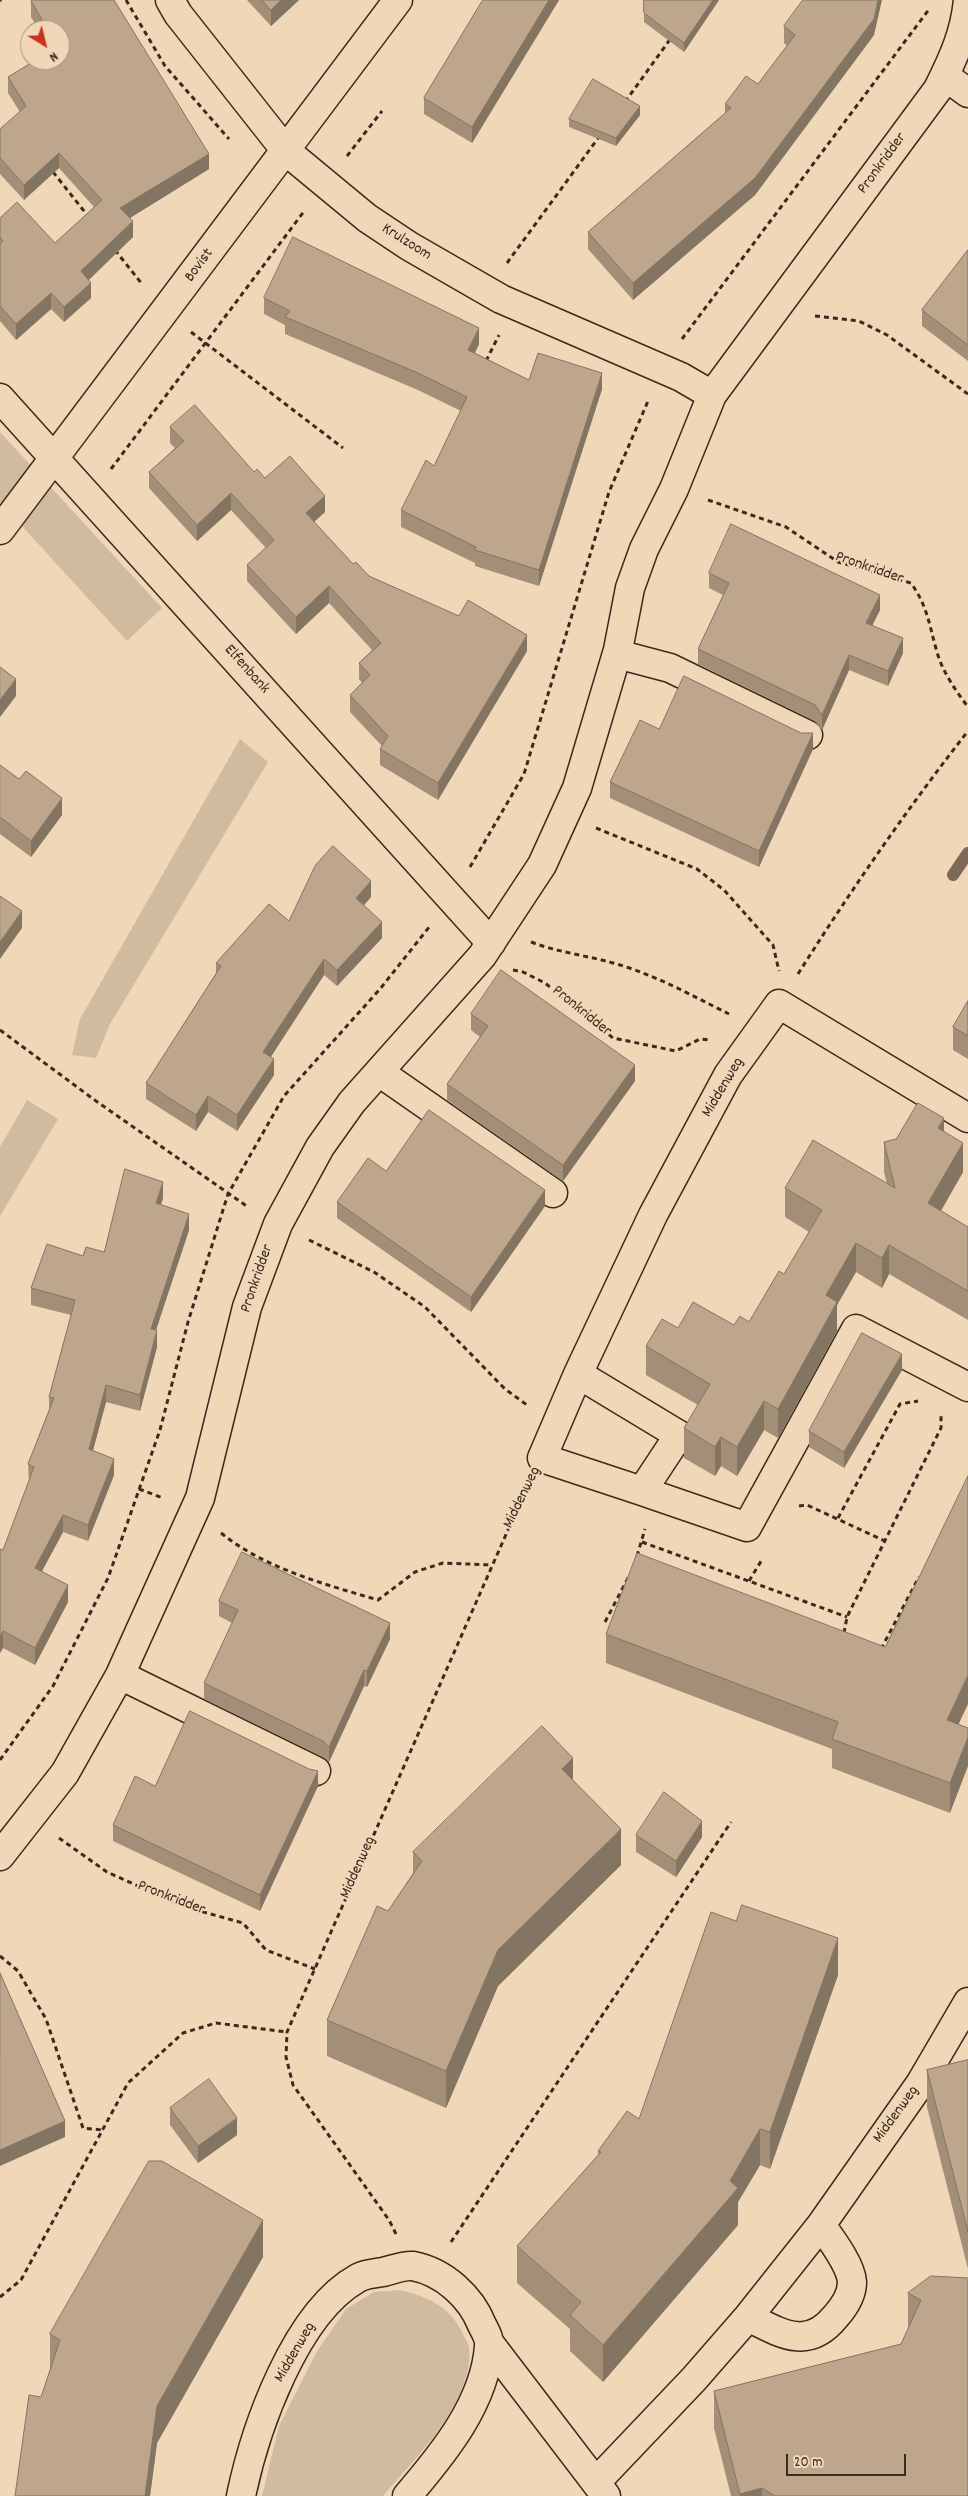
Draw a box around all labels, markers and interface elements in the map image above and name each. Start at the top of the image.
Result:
north arrow [20,20,70,70]
text: N [45,46,62,66]
street label: Pronkridder [854,130,912,198]
street label: Krulzoom [377,220,435,266]
street label: Bovist [181,245,219,287]
street label: Pronkridder [832,548,906,590]
street label: Elfenbank [219,641,273,699]
street label: Pronkridder [547,982,615,1042]
street label: Middenweg [699,1055,749,1121]
street label: Pronkridder [237,1242,279,1316]
street label: Middenweg [500,1464,546,1532]
street label: Middenweg [337,1834,381,1902]
street label: Pronkridder [134,1877,208,1921]
street label: Middenweg [870,2083,924,2147]
street label: Middenweg [271,2320,321,2386]
scale bar [788,2444,908,2476]
text: 20 m [794,2452,822,2474]

